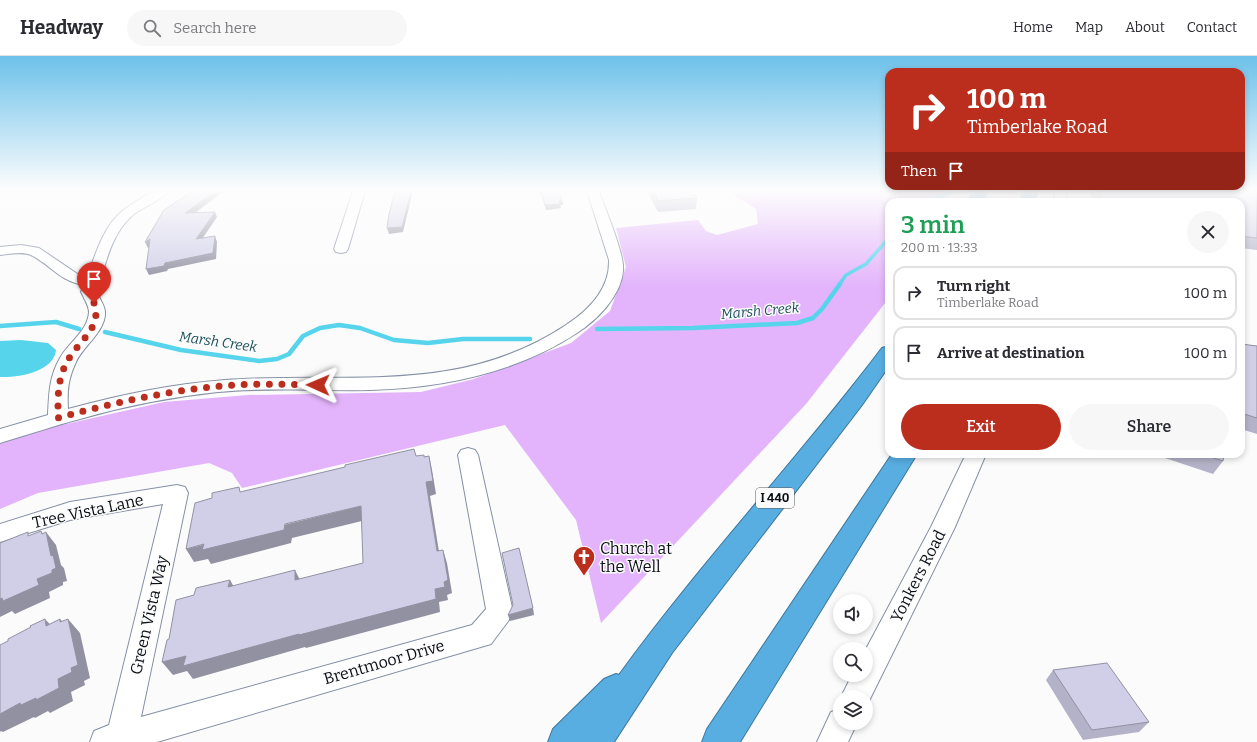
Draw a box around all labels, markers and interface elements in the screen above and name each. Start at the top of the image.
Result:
search box [127,10,407,46]
text: Headway [20,16,103,39]
icon: search [141,17,163,39]
text: Search here [173,19,256,37]
text: Home [1013,19,1053,36]
text: Map [1075,19,1103,36]
text: About [1125,19,1165,36]
text: Contact [1187,19,1237,36]
text: 100 m [967,82,1046,115]
icon: right [901,84,953,136]
text: Timberlake Road [967,116,1108,138]
icon: arrive [945,160,967,182]
text: Then [901,162,937,180]
text: 3 min [901,211,965,239]
button: close [1187,211,1229,253]
text: 200 m · 13:33 [901,240,978,255]
pin [77,262,111,303]
icon: arrive [83,268,105,290]
text: Turn right [937,277,1010,295]
icon: right [903,282,925,304]
text: 100 m [1184,284,1227,302]
text: Timberlake Road [937,295,1039,310]
water label: Marsh Creek [720,299,800,323]
water label: Marsh Creek [178,328,259,356]
icon: arrive [903,342,925,364]
text: Arrive at destination [937,344,1084,362]
text: 100 m [1184,344,1227,362]
position arrow [297,364,339,406]
button: Exit [901,404,1061,450]
button: Share [1069,404,1229,450]
road number: I 440 [756,488,794,508]
street label: Tree Vista Lane [31,490,145,532]
street label: Yonkers Road [887,526,950,625]
place label: Church at the Well [600,539,672,576]
church icon: Church at the Well [571,544,597,577]
street label: Green Vista Way [126,553,172,676]
map controls [833,594,873,730]
button: sound [833,594,873,634]
street label: Brentmoor Drive [321,636,447,688]
button: search [833,642,873,682]
button: layers [833,690,873,730]

